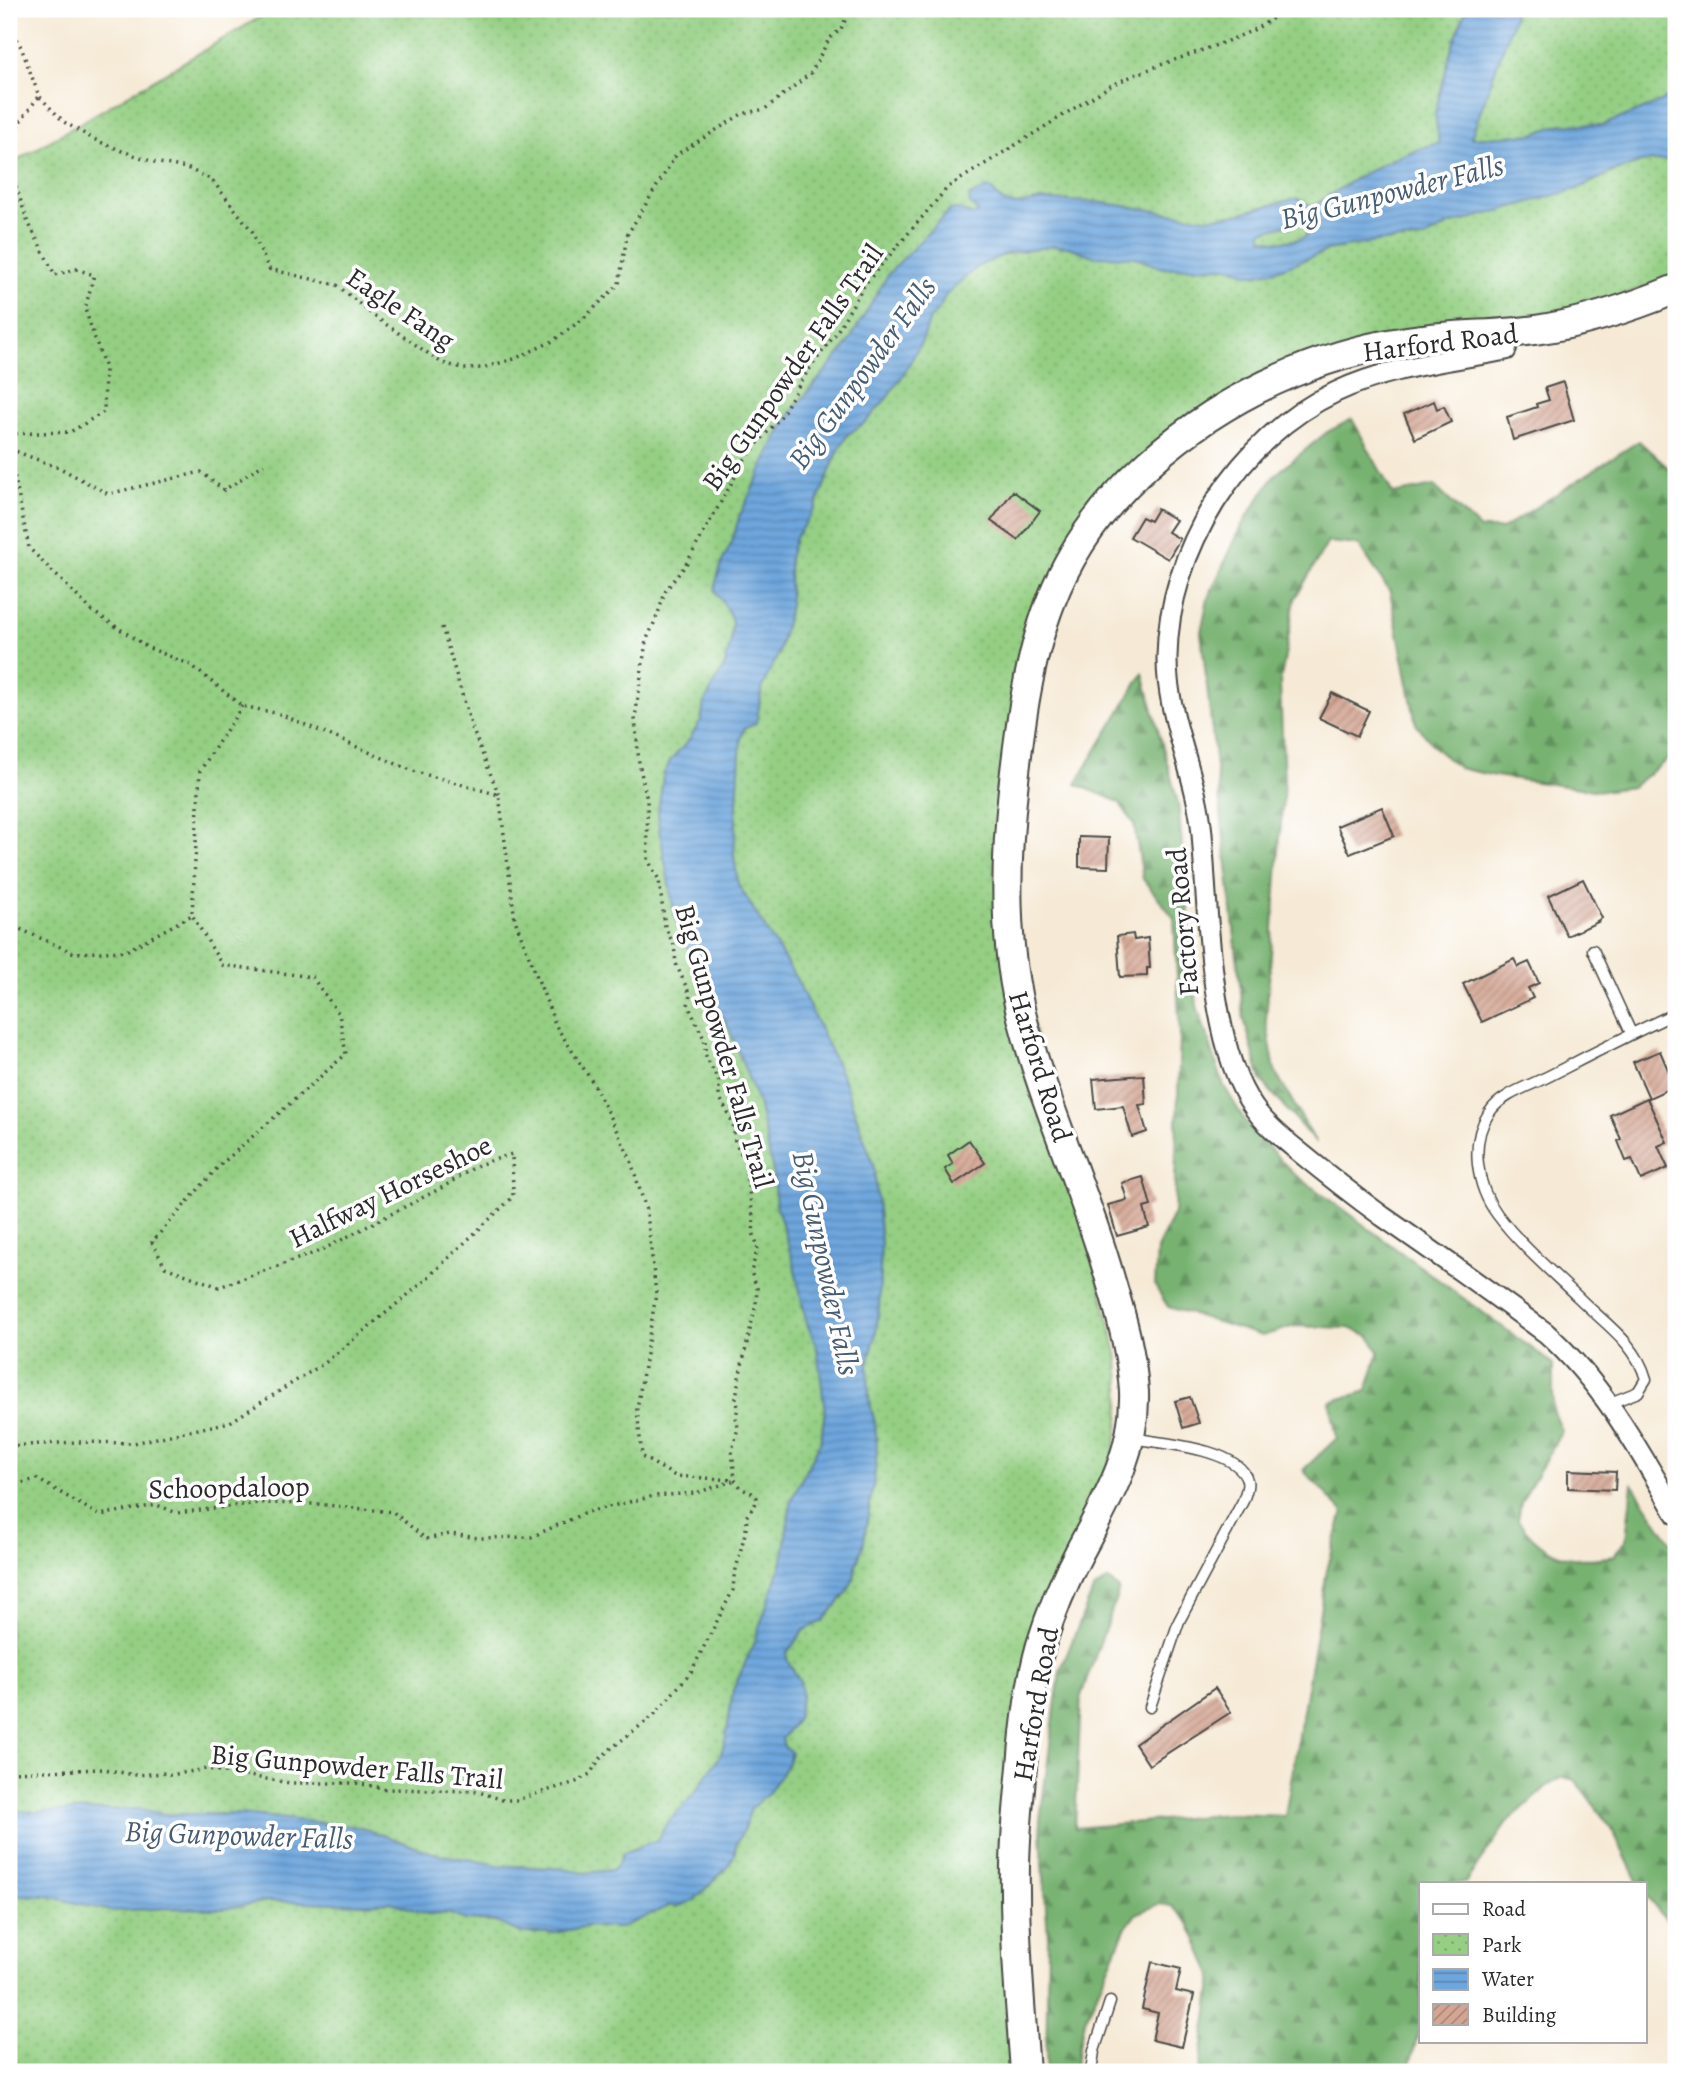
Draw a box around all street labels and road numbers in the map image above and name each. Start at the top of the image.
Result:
street label: Big Gunpowder Falls Trail [694,237,890,497]
street label: Eagle Fang [339,259,462,359]
street label: Harford Road [1360,314,1521,371]
street label: Factory Road [1158,845,1208,998]
street label: Big Gunpowder Falls Trail [665,900,783,1193]
street label: Harford Road [999,986,1081,1148]
street label: Halfway Horseshoe [283,1126,498,1257]
street label: Schoopdaloop [148,1468,310,1508]
street label: Harford Road [1004,1623,1068,1784]
street label: Big Gunpowder Falls Trail [209,1735,505,1799]

